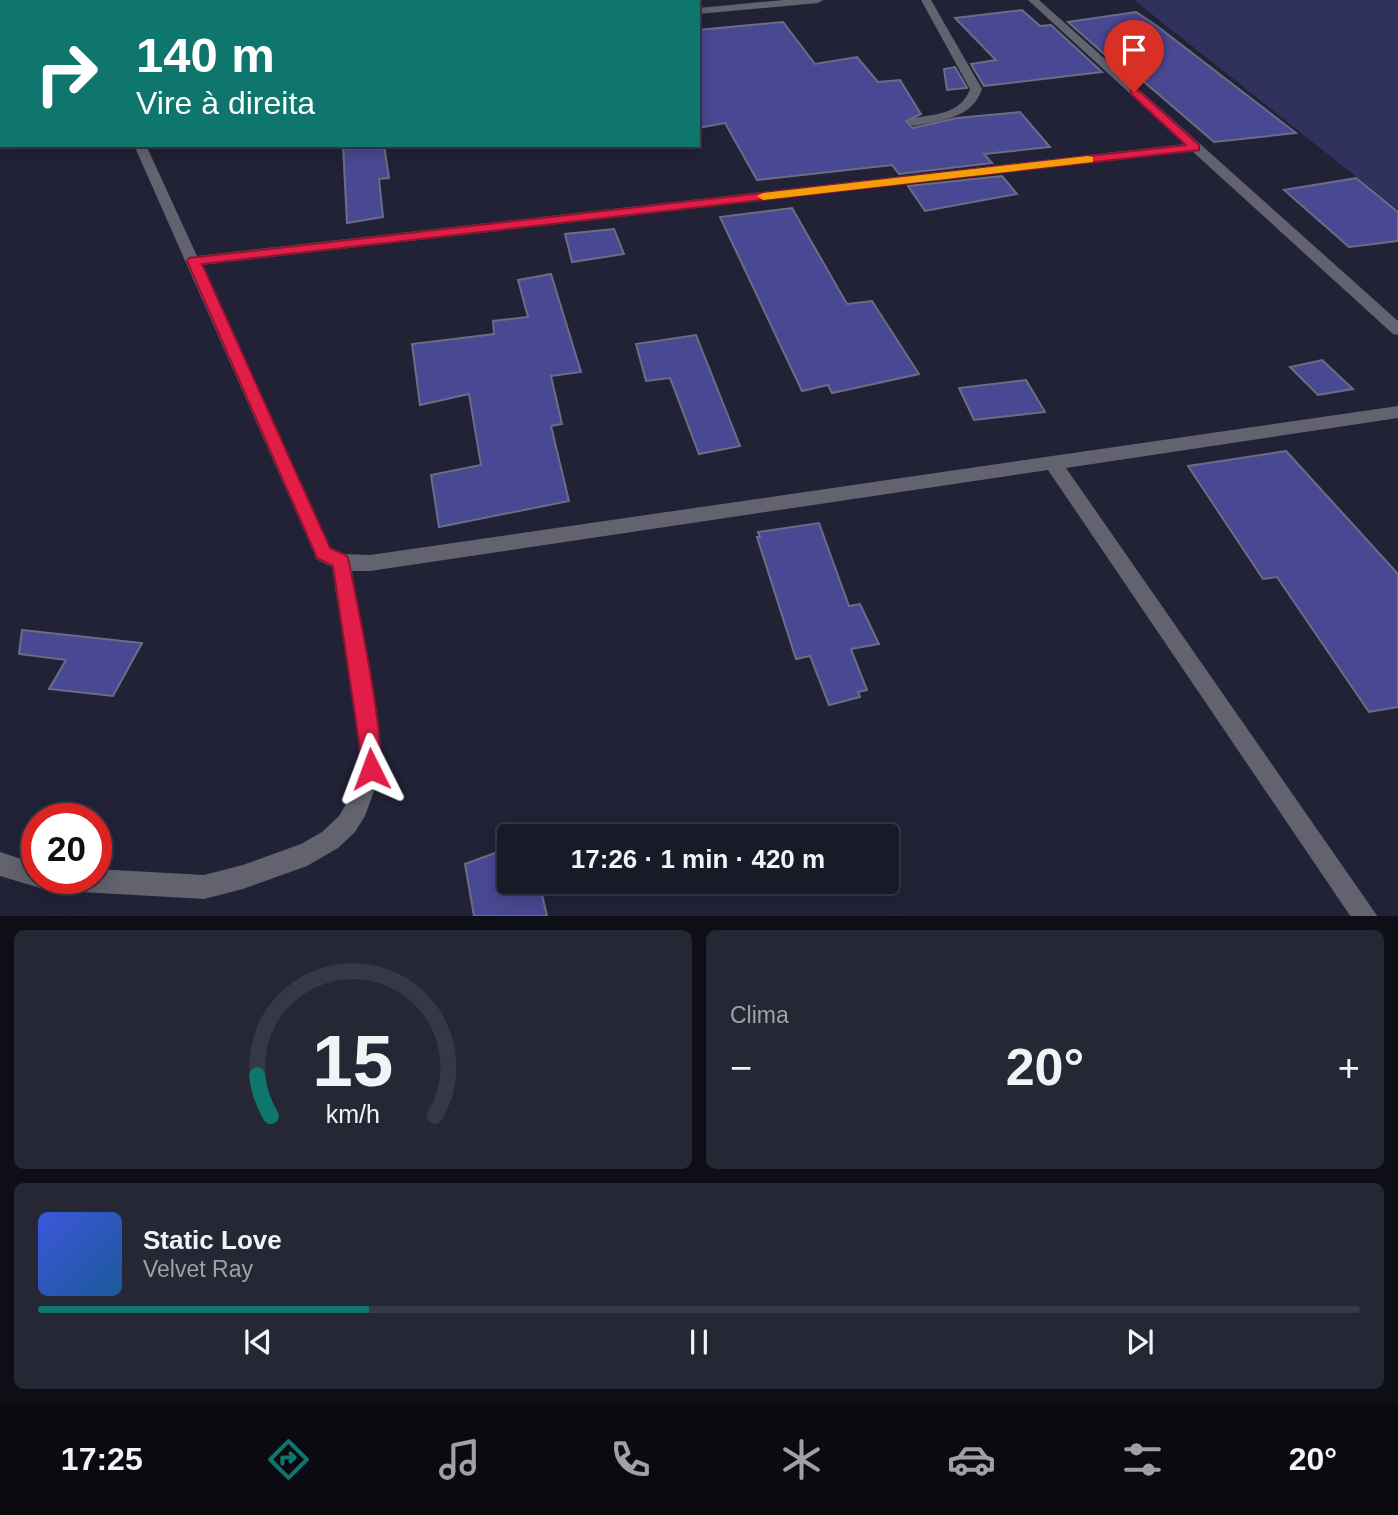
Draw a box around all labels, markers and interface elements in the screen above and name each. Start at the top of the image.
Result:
pin [1104,20,1164,92]
icon: right [21,28,112,119]
text: 140 m [136,28,275,82]
icon: arrive [1115,31,1153,69]
text: Vire à direita [136,85,315,121]
position arrow [334,732,408,806]
speed limit sign: 20 [21,803,112,894]
text: 17:26 · 1 min · 420 m [571,844,825,874]
text: Clima [730,1002,789,1028]
text: 15 [313,1020,393,1101]
text: 20° [1006,1038,1084,1096]
text: − [730,1047,752,1089]
text: + [1338,1047,1360,1089]
text: km/h [326,1099,380,1127]
text: Static Love [143,1225,282,1255]
text: Velvet Ray [143,1256,253,1282]
icon: previous [239,1323,277,1361]
icon: pause [680,1323,718,1361]
icon: next [1121,1323,1159,1361]
icon: directions [264,1435,313,1484]
icon: music [435,1435,484,1484]
icon: phone [606,1435,655,1484]
icon: climate [777,1435,826,1484]
icon: car [947,1435,996,1484]
icon: filters [1118,1435,1167,1484]
text: 17:25 [61,1441,143,1477]
text: 20° [1289,1441,1337,1477]

